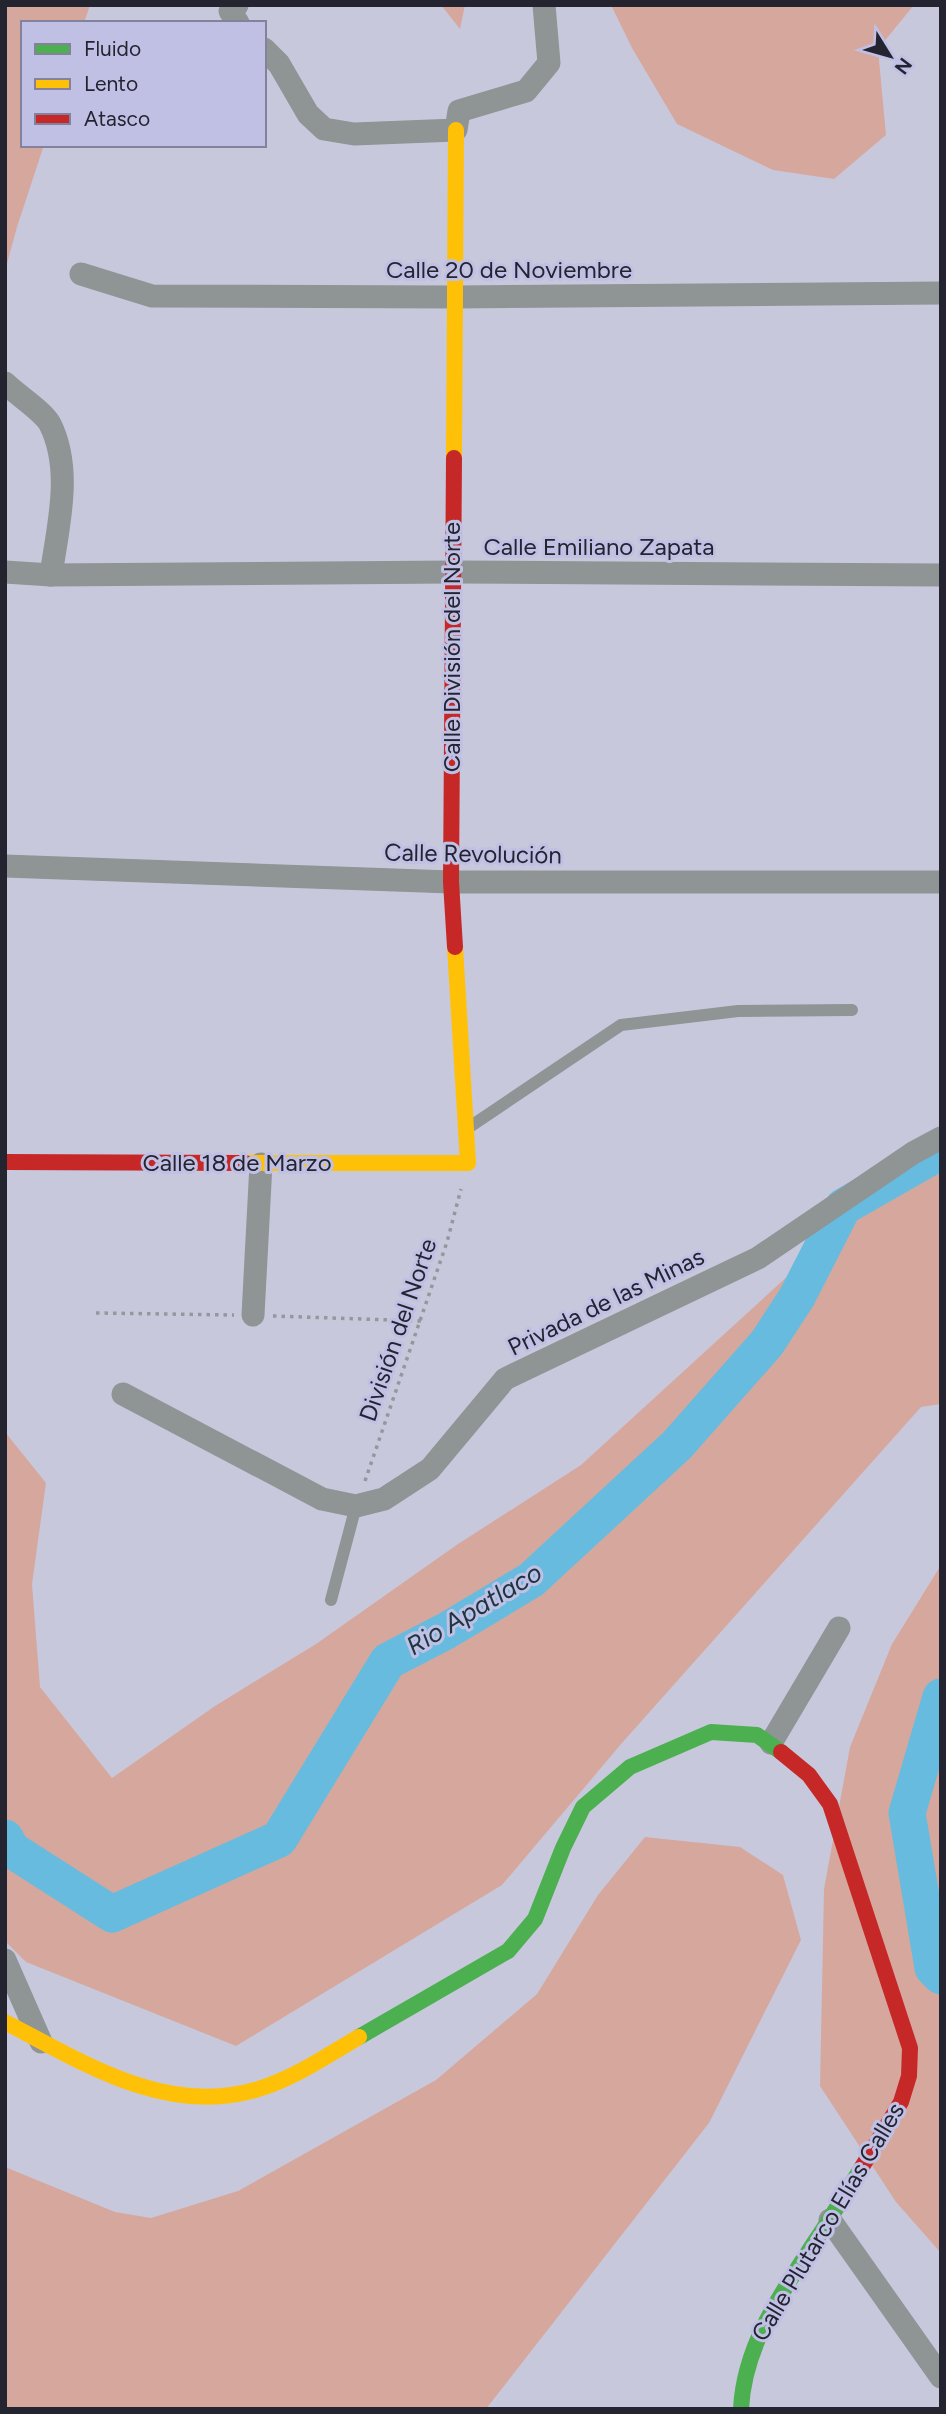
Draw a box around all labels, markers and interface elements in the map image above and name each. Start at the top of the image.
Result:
legend [21,21,266,147]
north arrow [855,21,925,91]
text: Fluido [84,36,141,61]
text: N [890,53,917,79]
text: Lento [84,71,138,96]
text: Atasco [84,106,150,131]
street label: Calle 20 de Noviembre [386,255,632,284]
street label: Calle División del Norte [437,522,466,772]
street label: Calle Emiliano Zapata [484,532,714,561]
street label: Calle Revolución [384,837,562,870]
street label: Calle 18 de Marzo [142,1148,332,1177]
street label: División del Norte [353,1235,442,1425]
street label: Privada de las Minas [503,1241,709,1362]
water label: Rio Apatlaco [400,1556,548,1662]
street label: Calle Plutarco Elías Calles [745,2097,910,2346]

